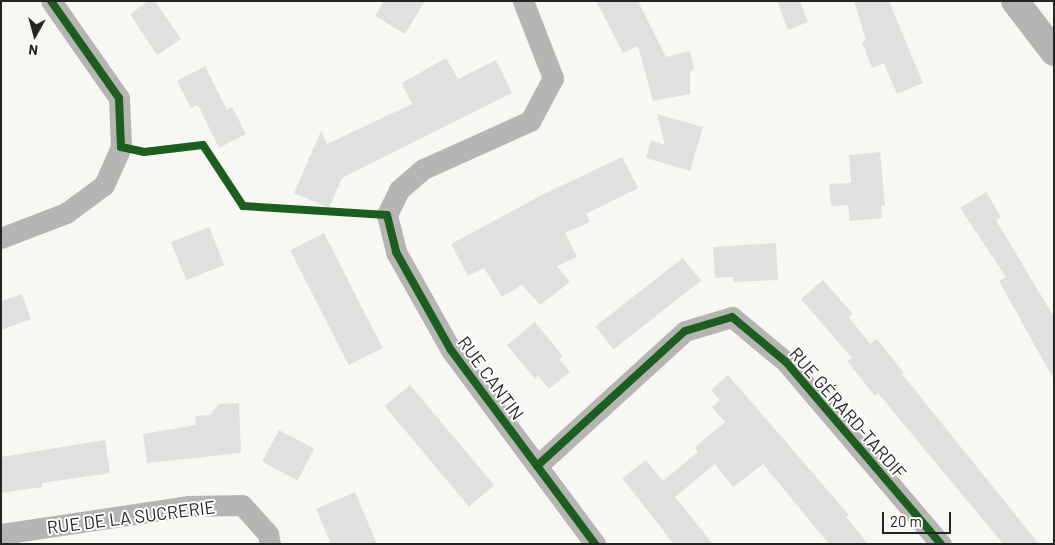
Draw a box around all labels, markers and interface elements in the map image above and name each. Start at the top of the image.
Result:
north arrow [10,10,60,60]
text: N [27,41,39,59]
street label: RUE CANTIN [453,332,529,424]
street label: RUE GÉRARD-TARDIF [785,343,911,483]
street label: RUE DE LA SUCRERIE [46,496,216,538]
scale bar [885,502,954,534]
text: 20 m [890,512,922,530]

